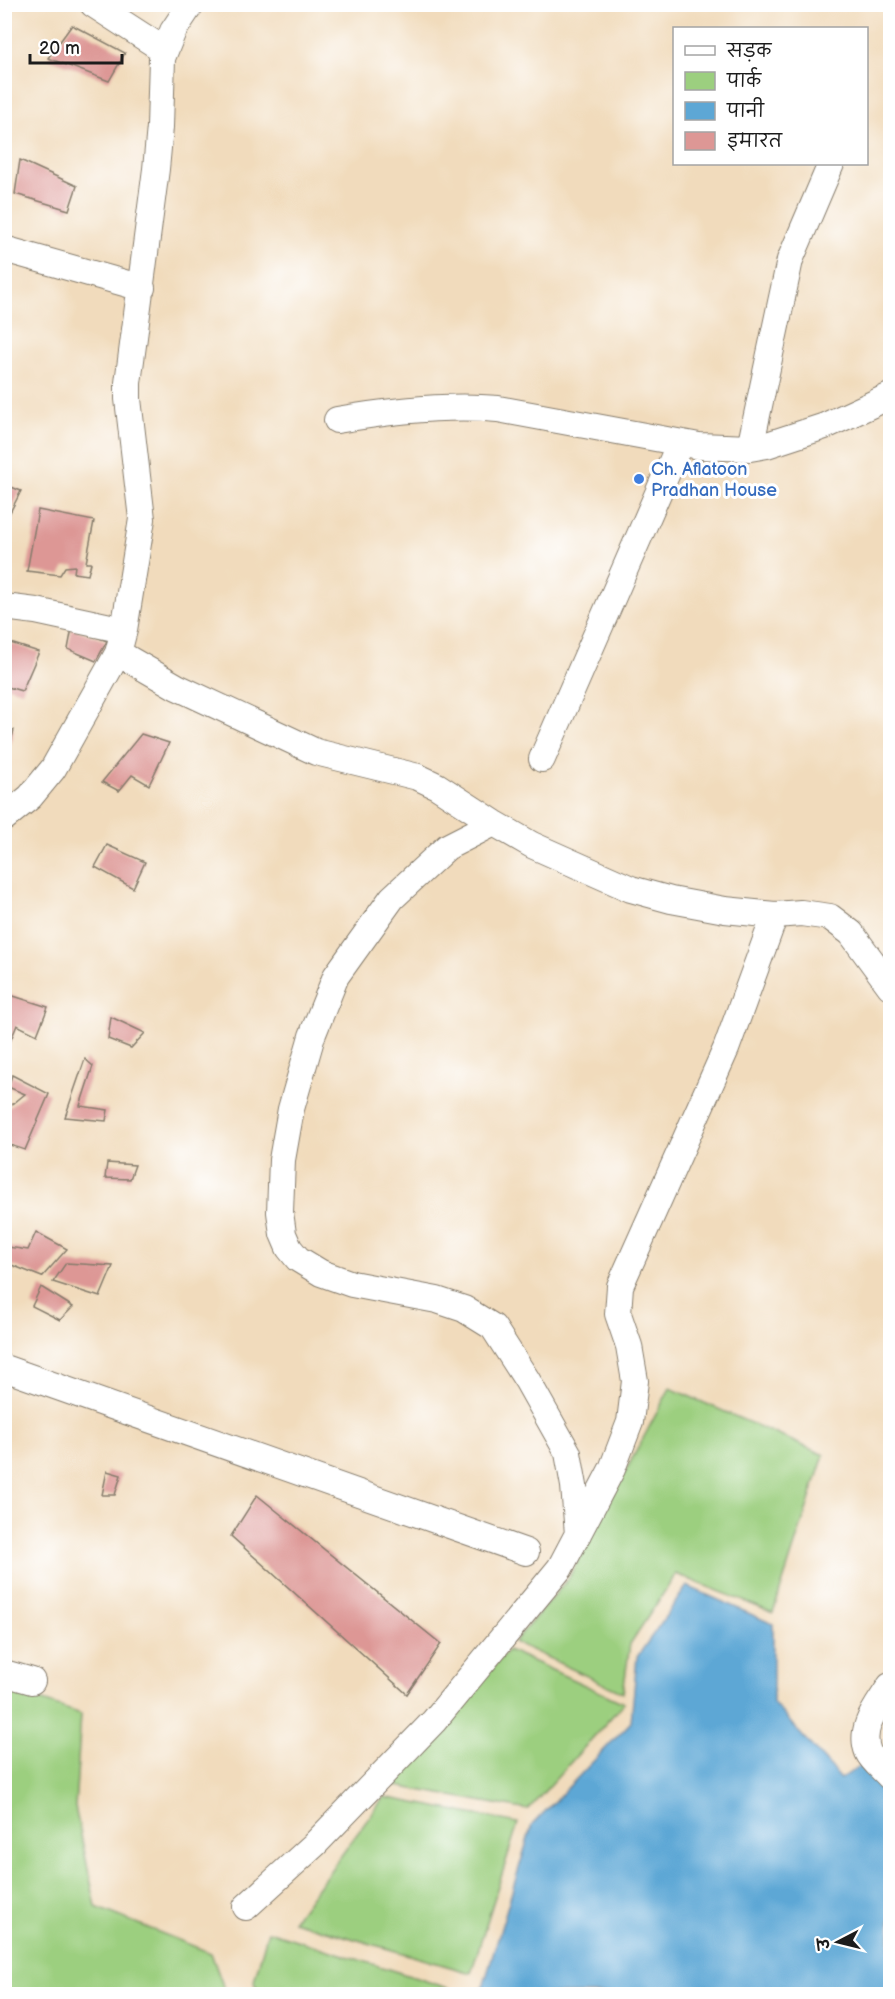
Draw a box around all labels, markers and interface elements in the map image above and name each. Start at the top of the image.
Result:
scale bar [30,27,122,65]
legend [673,27,868,165]
text: 20 m [39,38,80,59]
text: सड़क [726,41,772,62]
text: पार्क [726,67,762,92]
text: पानी [726,97,765,122]
text: इमारत [727,131,783,152]
place label: Ch. Aflatoon Pradhan House [651,459,777,501]
marker: Ch. Aflatoon Pradhan House [632,472,646,486]
north arrow [808,1912,868,1972]
text: उ [814,1936,835,1952]

